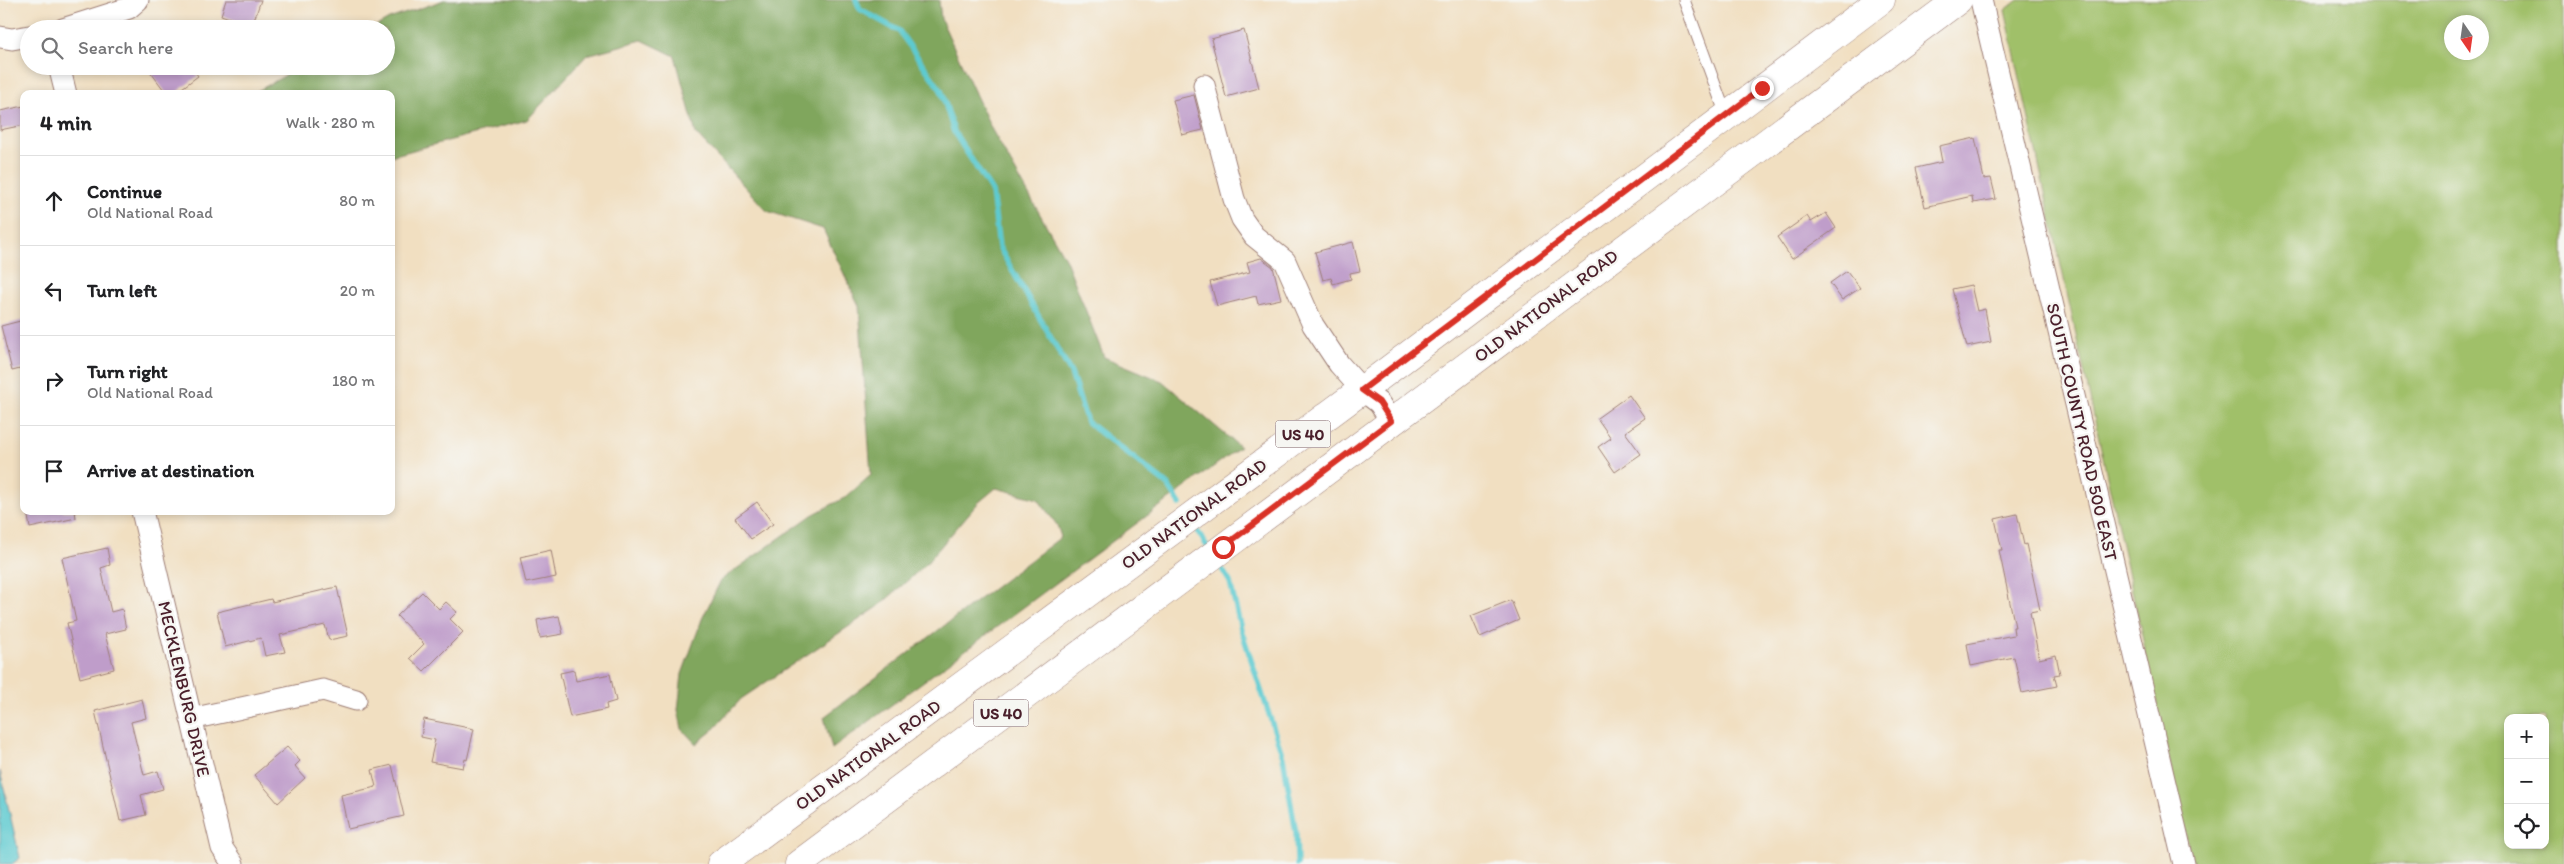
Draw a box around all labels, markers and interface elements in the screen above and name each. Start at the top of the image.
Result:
north arrow [2444,15,2489,60]
search box [20,20,395,75]
icon: search [38,34,66,62]
text: Search here [78,36,173,59]
route end [1751,77,1774,100]
text: 4 min [40,110,92,135]
text: Walk · 280 m [286,113,375,132]
text: Continue [87,180,162,203]
icon: ahead [40,187,68,215]
text: 80 m [339,191,375,210]
text: Old National Road [87,203,213,222]
street label: OLD NATIONAL ROAD [1470,245,1622,367]
icon: left [40,277,68,305]
text: Turn left [87,279,157,302]
text: 20 m [340,281,375,300]
street label: SOUTH COUNTY ROAD 500 EAST [2042,301,2122,563]
text: Turn right [87,360,168,383]
icon: right [40,367,68,395]
text: 180 m [332,371,375,390]
text: Old National Road [87,383,213,402]
road number: US 40 [1276,420,1330,448]
street label: OLD NATIONAL ROAD [1117,454,1271,574]
icon: arrive [40,457,68,485]
text: Arrive at destination [87,459,254,482]
route start [1212,536,1235,559]
street label: MECKLENBURG DRIVE [153,599,215,779]
street label: OLD NATIONAL ROAD [791,695,945,815]
road number: US 40 [974,700,1028,726]
map controls [2504,714,2549,849]
button: + [2504,714,2549,759]
button: − [2504,759,2549,804]
button: locate [2504,804,2549,849]

